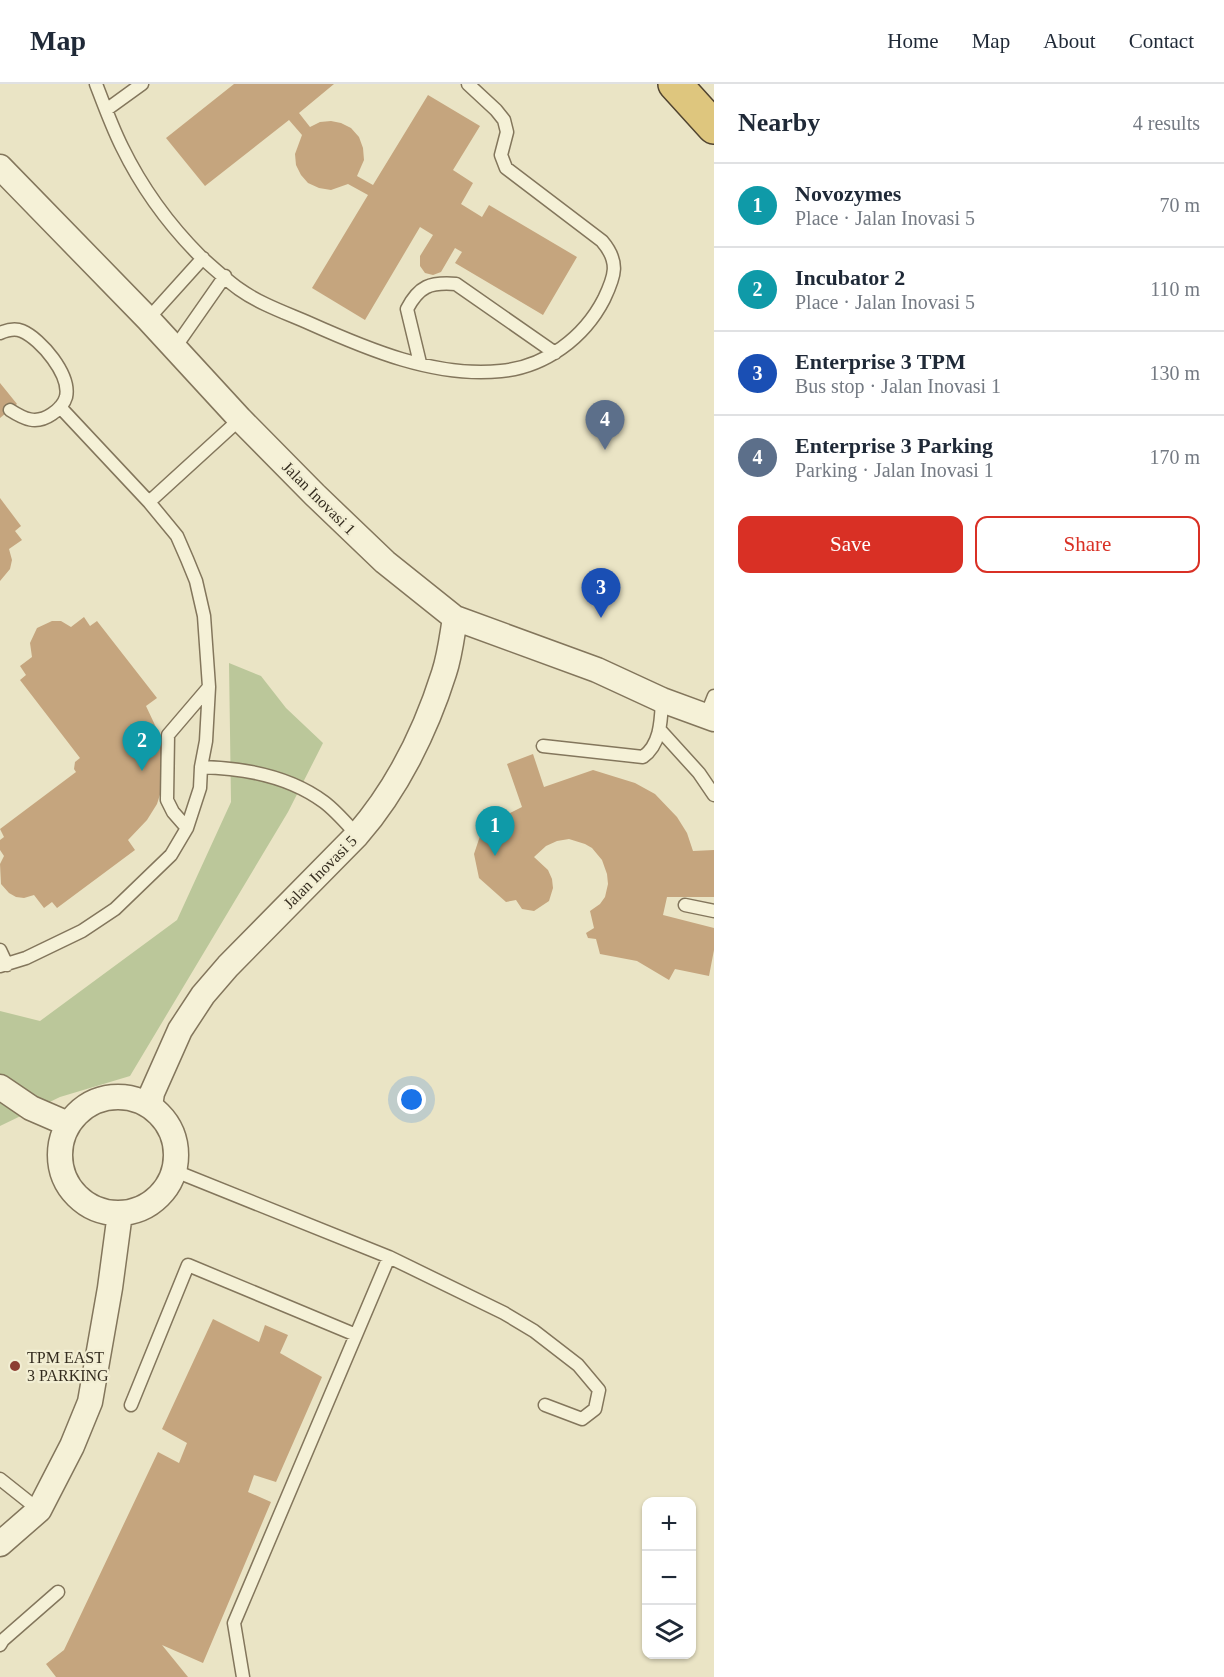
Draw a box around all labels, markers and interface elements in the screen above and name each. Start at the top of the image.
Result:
text: Map [30,25,86,56]
text: Home [887,29,939,53]
text: Map [972,29,1010,53]
text: About [1043,29,1096,53]
text: Contact [1129,29,1194,53]
text: Nearby [738,108,820,137]
text: 4 results [1133,112,1200,134]
text: Novozymes [795,181,901,206]
text: 1 [753,194,763,216]
text: 70 m [1159,194,1200,216]
text: Place · Jalan Inovasi 5 [795,207,975,229]
text: Incubator 2 [795,265,905,290]
text: 2 [753,278,763,300]
text: 110 m [1150,278,1200,300]
text: Place · Jalan Inovasi 5 [795,291,975,313]
text: Enterprise 3 TPM [795,349,966,374]
text: 3 [753,362,763,384]
text: 130 m [1149,362,1200,384]
text: Bus stop · Jalan Inovasi 1 [795,375,1001,397]
pin: 4 [586,400,624,450]
text: Enterprise 3 Parking [795,433,993,458]
text: 4 [753,446,763,468]
text: 170 m [1149,446,1200,468]
street label: Jalan Inovasi 1 [279,458,359,538]
text: Parking · Jalan Inovasi 1 [795,459,994,481]
button: Save [738,516,963,573]
button: Share [975,516,1200,573]
pin: 3 [582,568,620,618]
pin: 2 [122,722,162,771]
pin: 1 [476,806,514,856]
street label: Jalan Inovasi 5 [280,832,360,912]
your location [397,1085,426,1114]
place label: TPM EAST 3 PARKING [27,1349,109,1384]
marker: TPM EAST 3 PARKING [8,1359,22,1373]
map controls [642,1497,696,1659]
button: + [642,1497,696,1551]
button: − [642,1551,696,1605]
button: layers [642,1605,696,1659]

